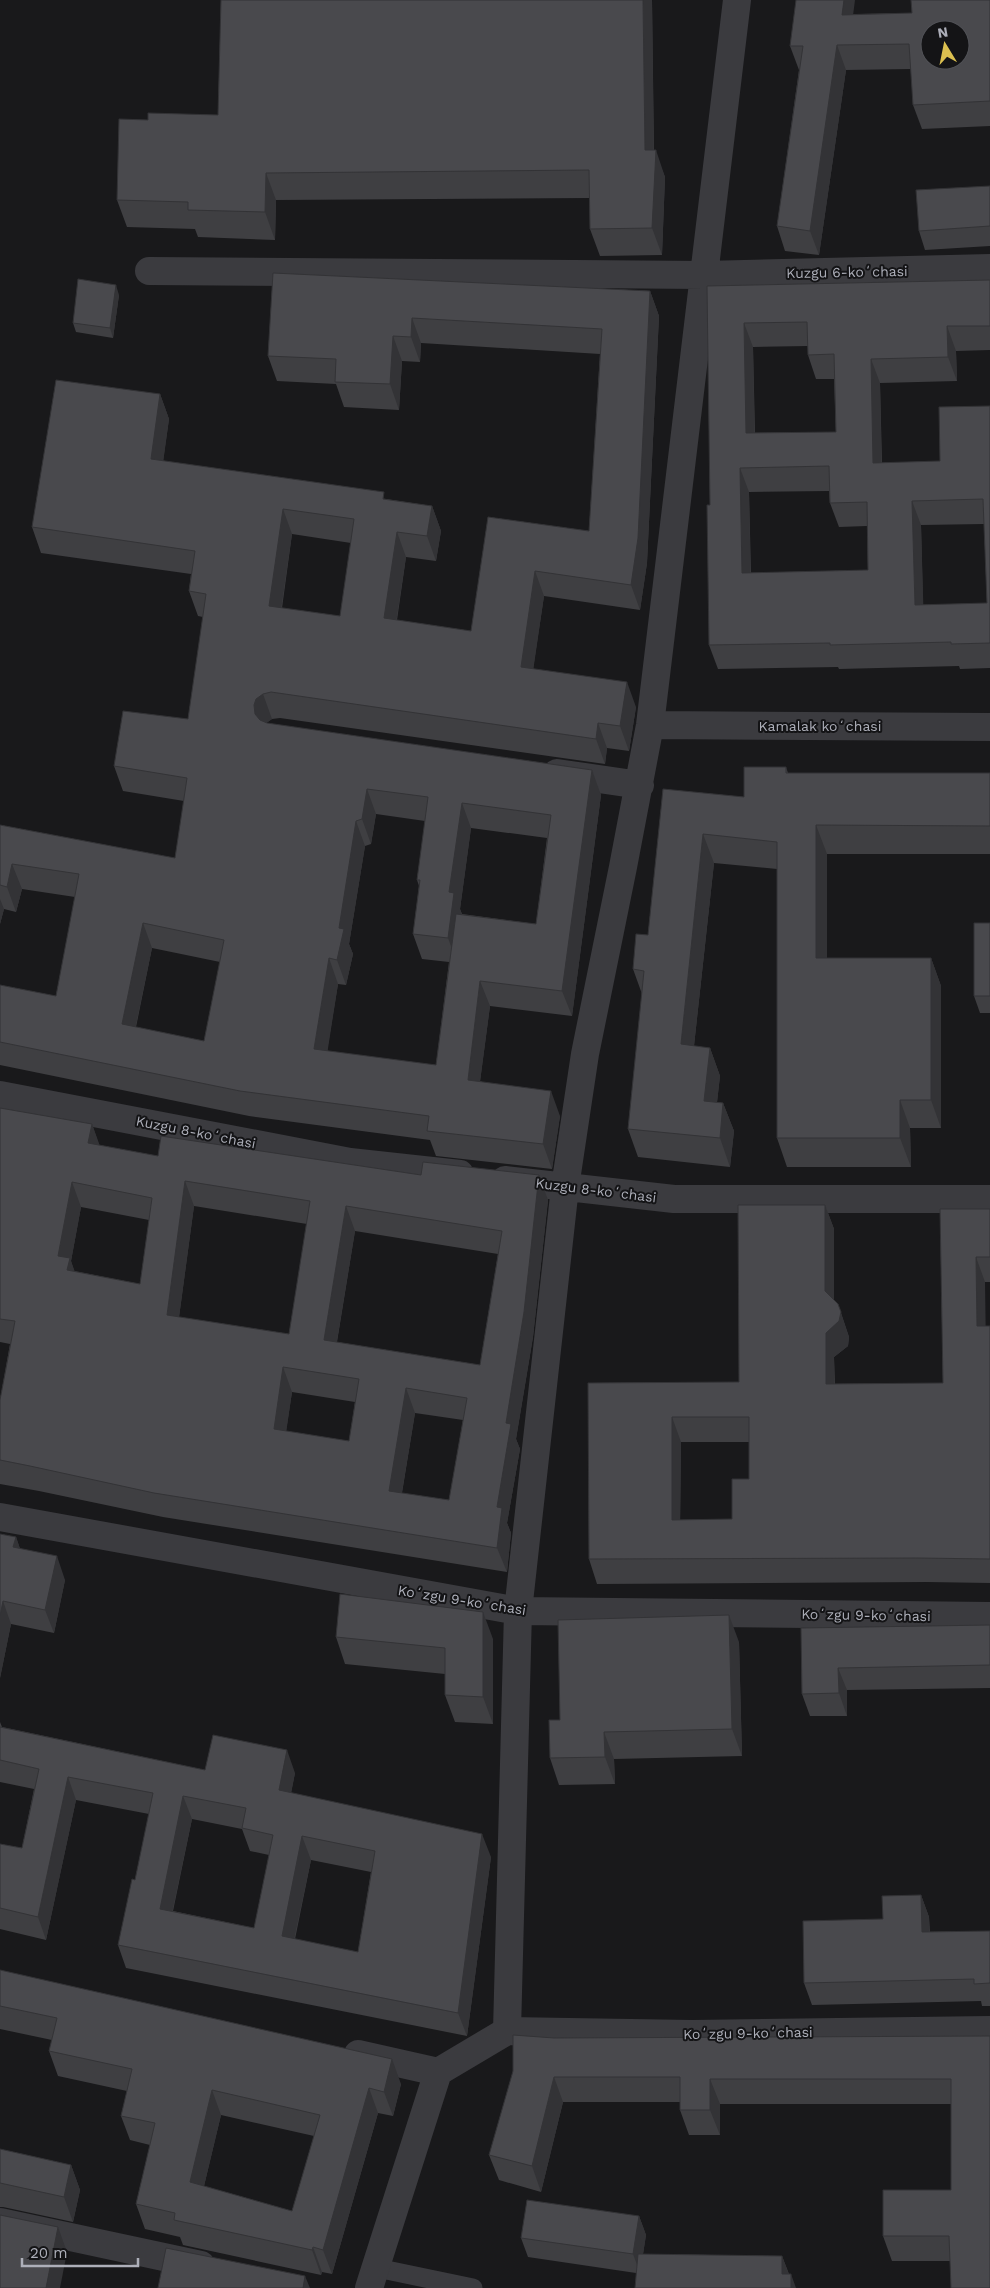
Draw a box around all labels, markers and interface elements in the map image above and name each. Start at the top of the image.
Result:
north arrow [920,20,970,70]
text: N [936,23,949,41]
street label: Kuzgu 6-koʻchasi [786,263,908,281]
street label: Kamalak koʻchasi [759,718,881,734]
street label: Kuzgu 8-koʻchasi [135,1113,257,1151]
street label: Kuzgu 8-koʻchasi [535,1175,657,1205]
street label: Koʻzgu 9-koʻchasi [397,1582,527,1618]
street label: Koʻzgu 9-koʻchasi [801,1606,931,1624]
street label: Koʻzgu 9-koʻchasi [683,2024,813,2042]
scale bar [22,2236,139,2268]
text: 20 m [30,2244,68,2262]

